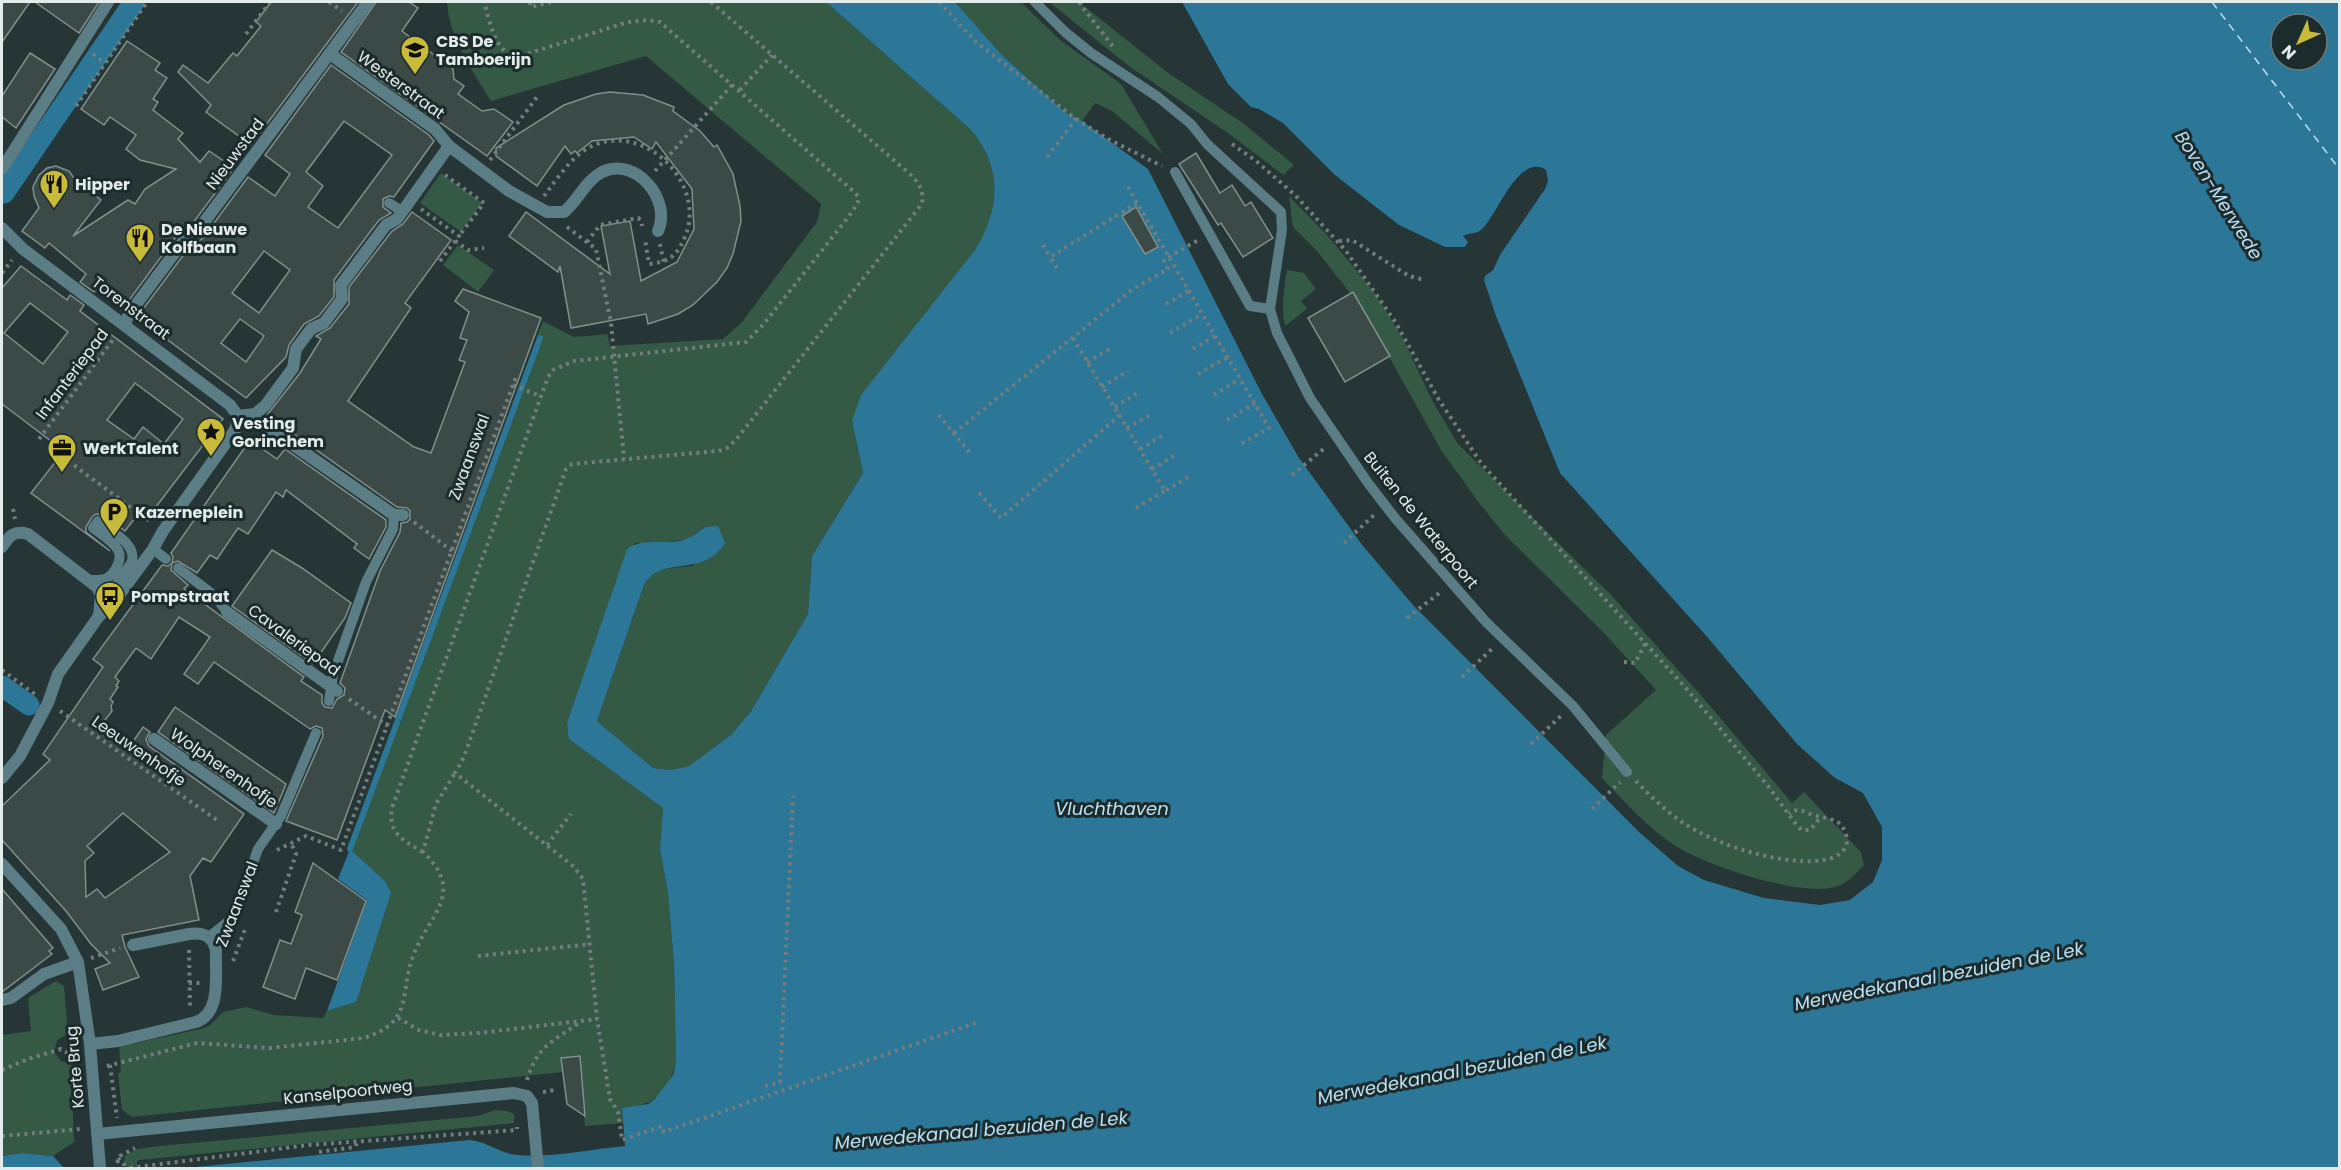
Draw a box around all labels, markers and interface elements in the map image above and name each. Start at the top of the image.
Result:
north arrow [2269,12,2329,72]
place label: CBS De Tamboerijn [436,30,531,71]
school or university icon: CBS De Tamboerijn [399,34,431,76]
text: N [2276,40,2301,65]
street label: Westerstraat [352,45,450,125]
street label: Nieuwstad [200,113,270,195]
water label: Boven-Merwede [2169,126,2269,264]
restaurant icon: Hipper [38,168,70,210]
place label: Hipper [75,173,130,196]
place label: De Nieuwe Kolfbaan [161,218,247,259]
restaurant icon: De Nieuwe Kolfbaan [124,222,156,264]
street label: Torenstraat [87,271,175,345]
street label: Infanteriepad [30,324,114,424]
street label: Zwaanswal [443,411,495,503]
place label: Vesting Gorinchem [232,412,324,453]
place icon: Vesting Gorinchem [195,416,227,458]
office icon: WerkTalent [46,432,78,474]
place label: WerkTalent [83,437,179,460]
street label: Buiten de Waterpoort [1358,447,1484,594]
parking icon: Kazerneplein [98,496,130,538]
place label: Kazerneplein [135,501,243,524]
bus stop icon: Pompstraat [94,580,126,622]
place label: Pompstraat [131,585,229,608]
street label: Cavaleriepad [243,599,345,681]
street label: Leeuwenhofje [87,710,191,792]
street label: Wolpherenhofje [166,722,282,814]
water label: Vluchthaven [1055,796,1169,821]
street label: Zwaanswal [210,858,264,950]
water label: Merwedekanaal bezuiden de Lek [1792,936,2087,1016]
street label: Korte Brug [60,1025,90,1109]
water label: Merwedekanaal bezuiden de Lek [1315,1030,1610,1110]
street label: Kanselpoortweg [282,1074,414,1110]
water label: Merwedekanaal bezuiden de Lek [833,1105,1129,1155]

